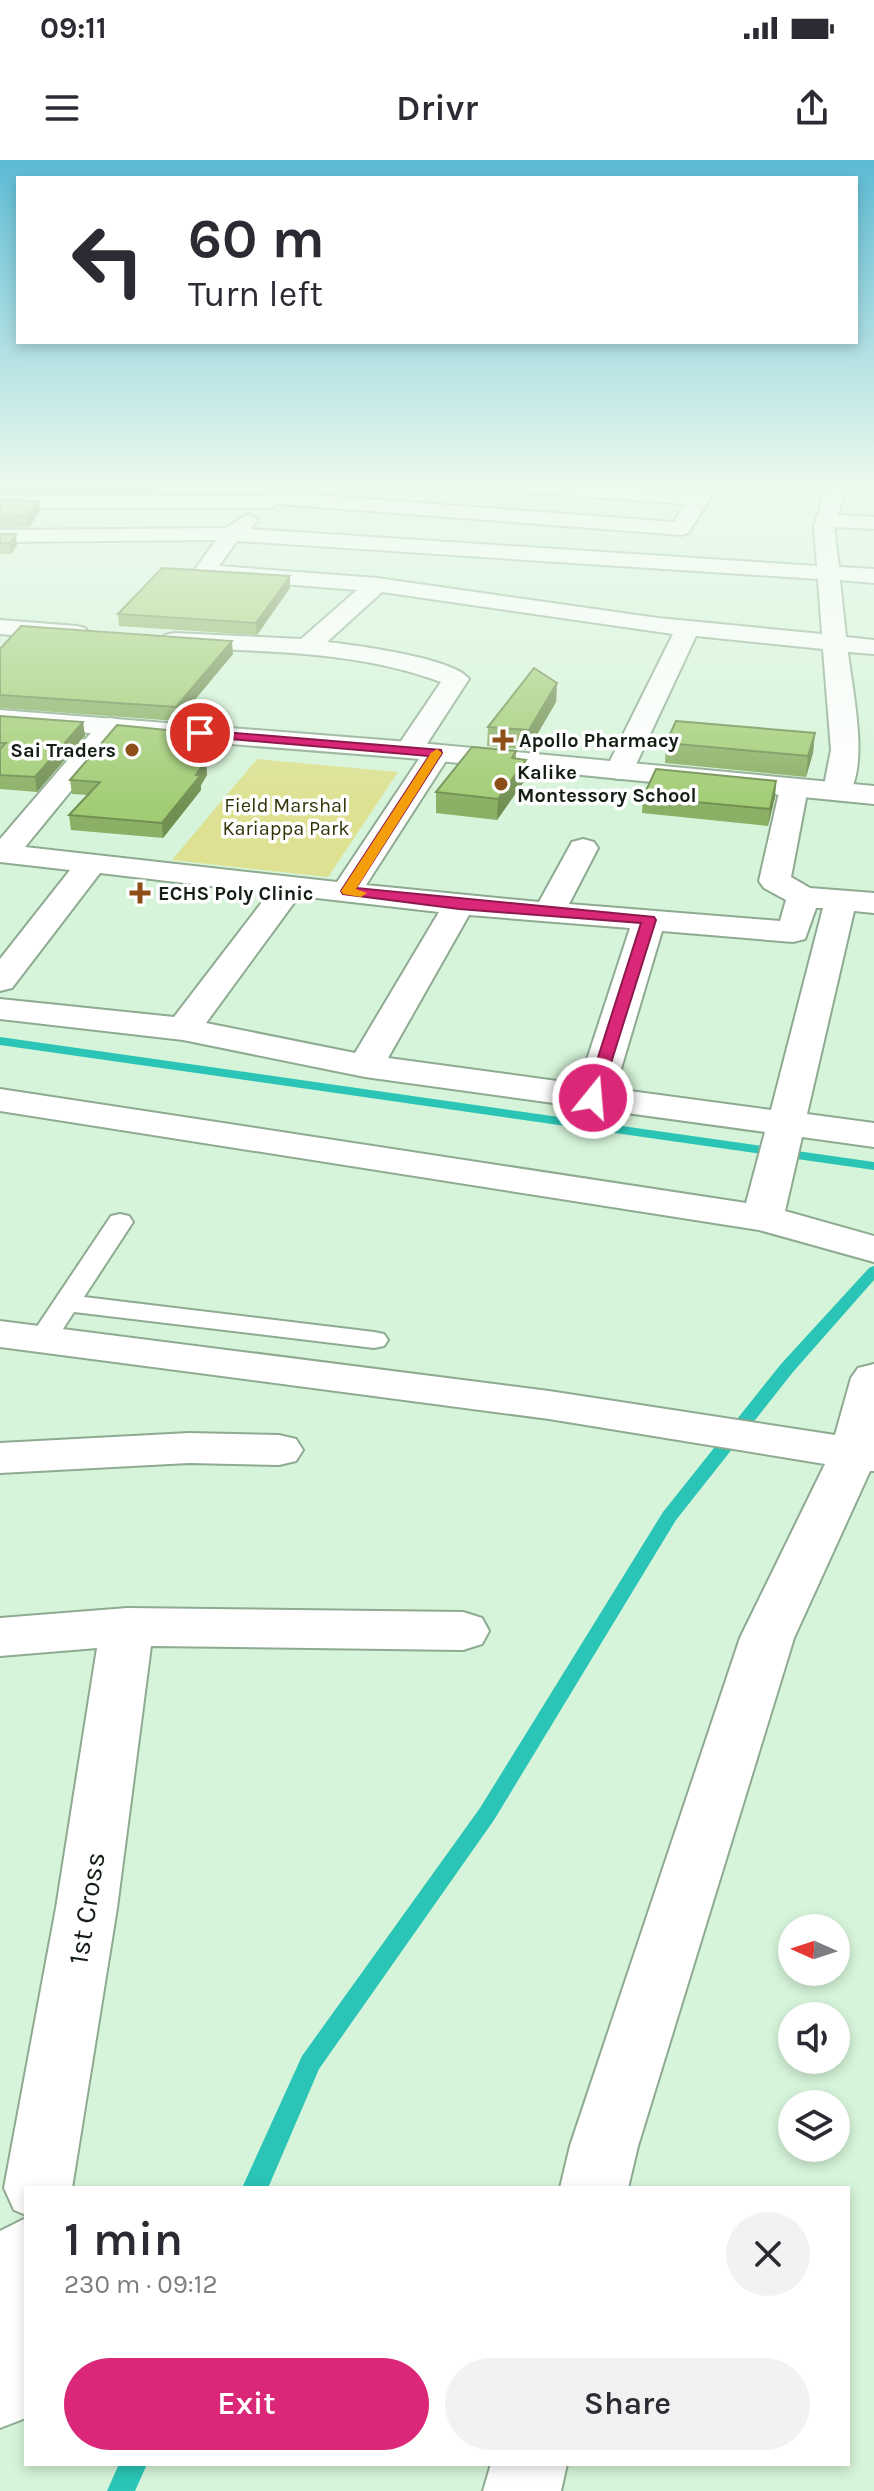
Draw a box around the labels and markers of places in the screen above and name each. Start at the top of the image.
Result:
pin [166,699,234,767]
place label: Apollo Pharmacy [519,729,679,752]
marker: Apollo Pharmacy [494,731,512,749]
place label: Sai Traders [10,739,116,762]
marker: Sai Traders [123,741,141,759]
place label: Kalike Montessory School [517,761,697,807]
marker: Kalike Montessory School [492,775,510,793]
marker: ECHS Poly Clinic [129,882,151,904]
place label: ECHS Poly Clinic [158,882,313,905]

